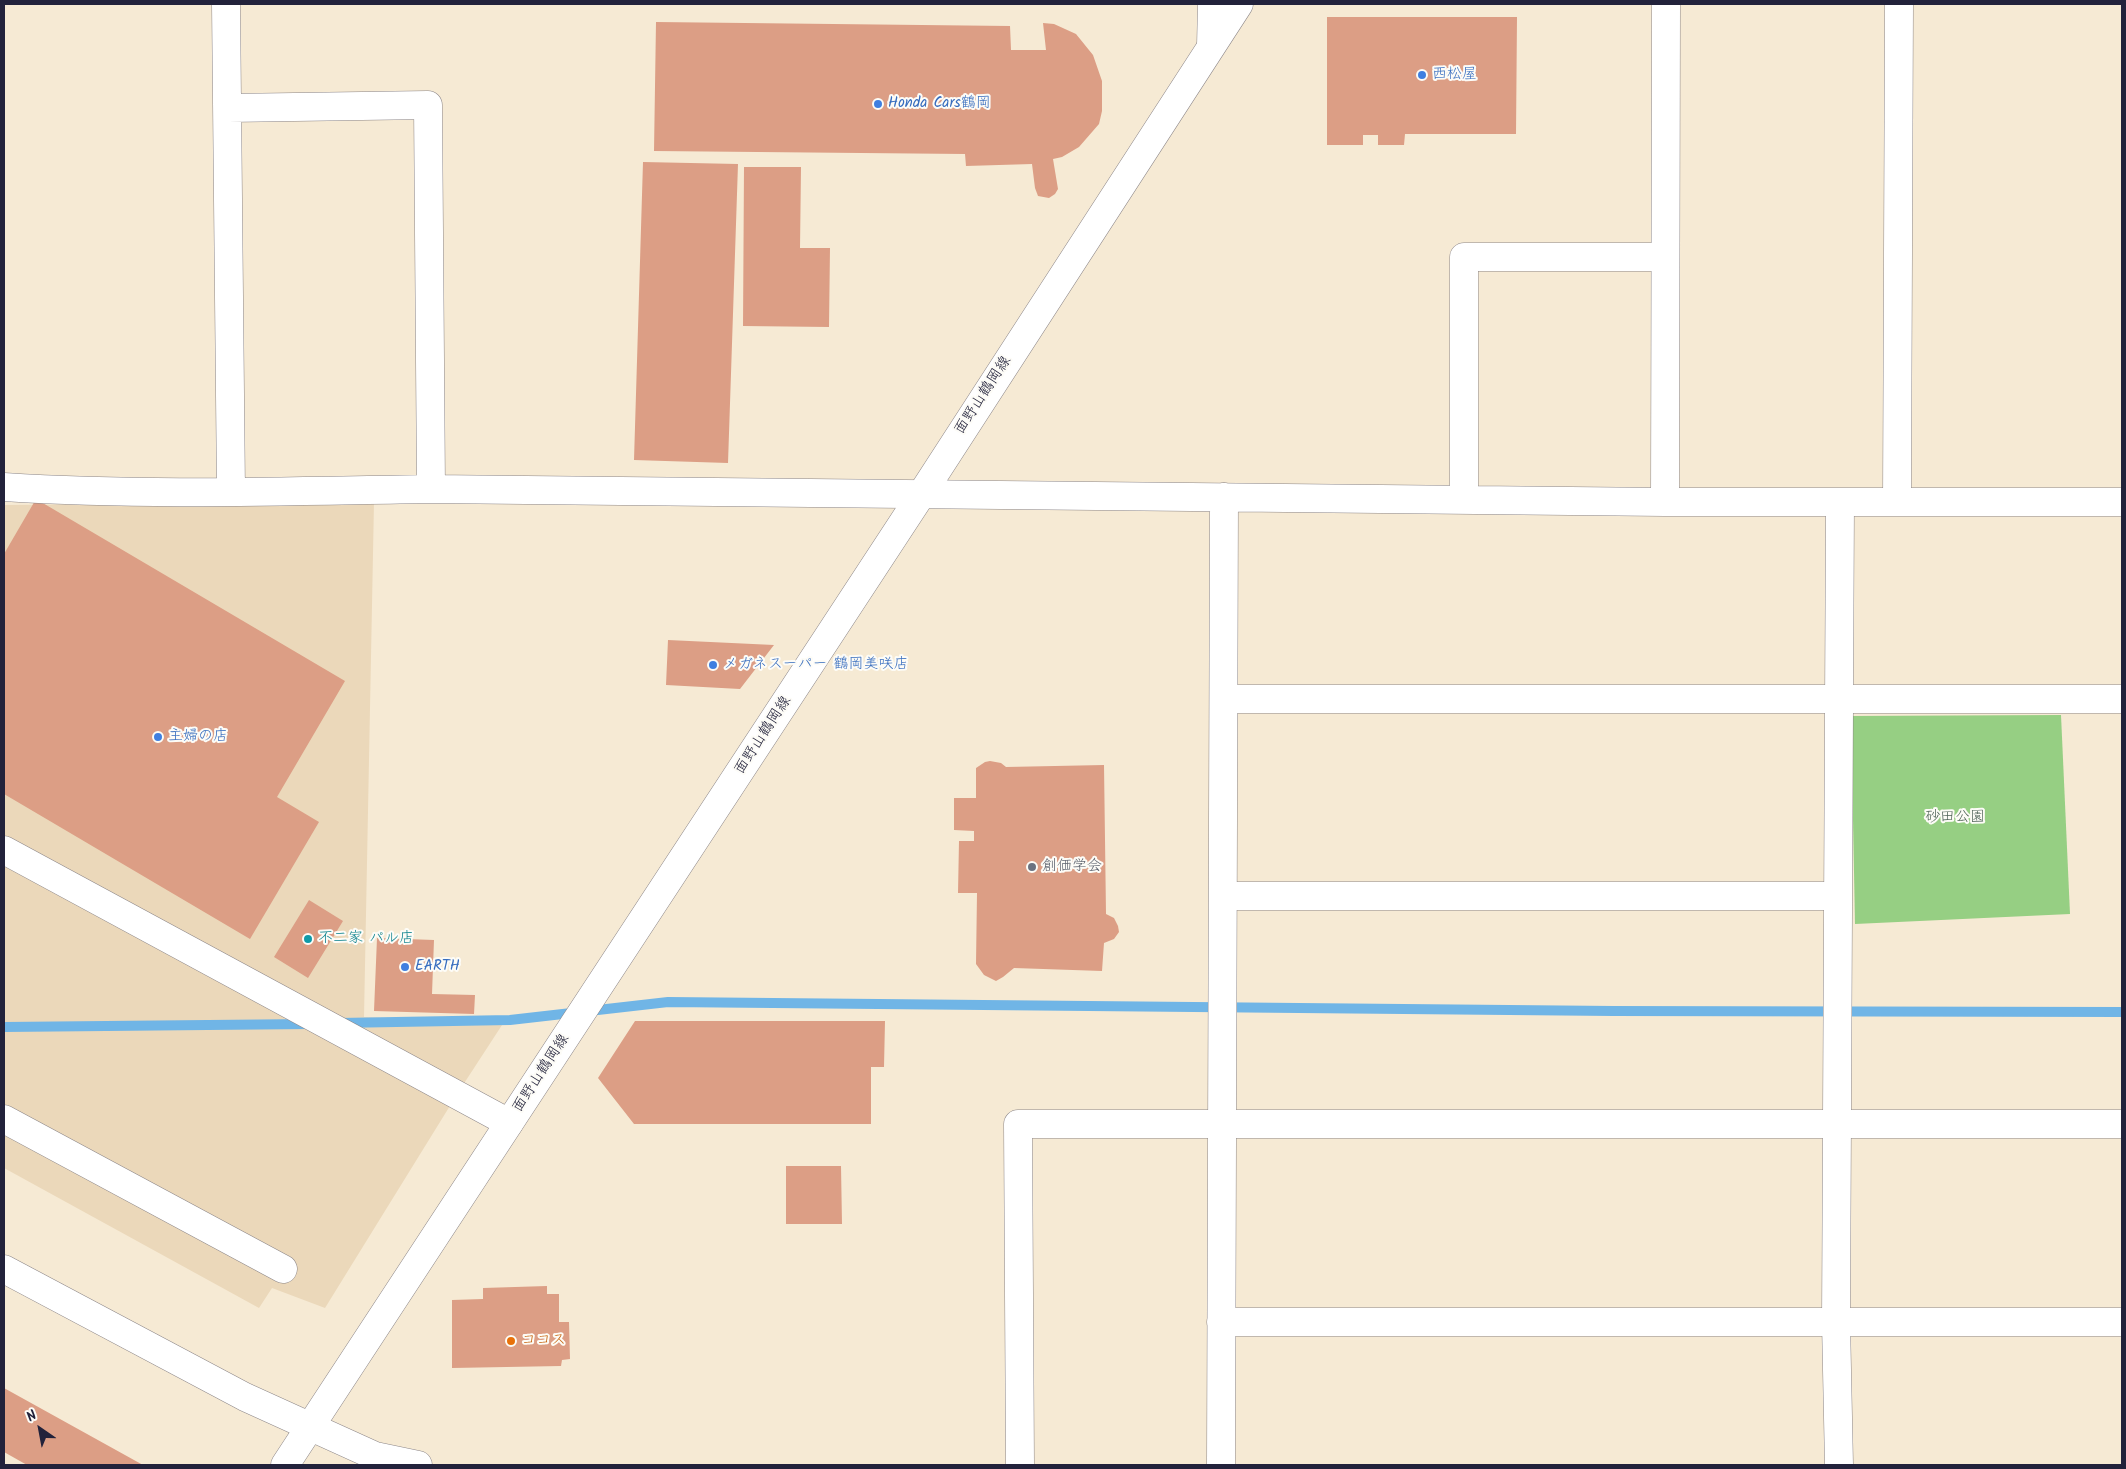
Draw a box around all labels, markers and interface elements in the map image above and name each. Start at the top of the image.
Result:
place label: 西松屋 [1432,66,1477,84]
marker: 西松屋 [1416,69,1428,81]
place label: Honda Cars鶴岡 [888,95,991,113]
marker: Honda Cars鶴岡 [872,98,884,110]
street label: 面野山鶴岡線 [952,353,1016,439]
place label: メガネスーパー 鶴岡美咲店 [723,656,908,674]
marker: メガネスーパー 鶴岡美咲店 [707,659,719,671]
street label: 面野山鶴岡線 [732,693,796,779]
place label: 主婦の店 [168,728,228,746]
marker: 主婦の店 [152,731,164,743]
park label: 砂田公園 [1925,809,1985,827]
place label: 創価学会 [1042,858,1102,876]
marker: 創価学会 [1026,861,1038,873]
place label: 不二家 パル店 [318,930,414,948]
marker: 不二家 パル店 [302,933,314,945]
place label: EARTH [415,958,460,976]
marker: EARTH [399,961,411,973]
street label: 面野山鶴岡線 [510,1031,574,1117]
place label: ココス [521,1332,566,1350]
marker: ココス [505,1335,517,1347]
north arrow [15,1404,65,1454]
text: N [22,1405,42,1428]

